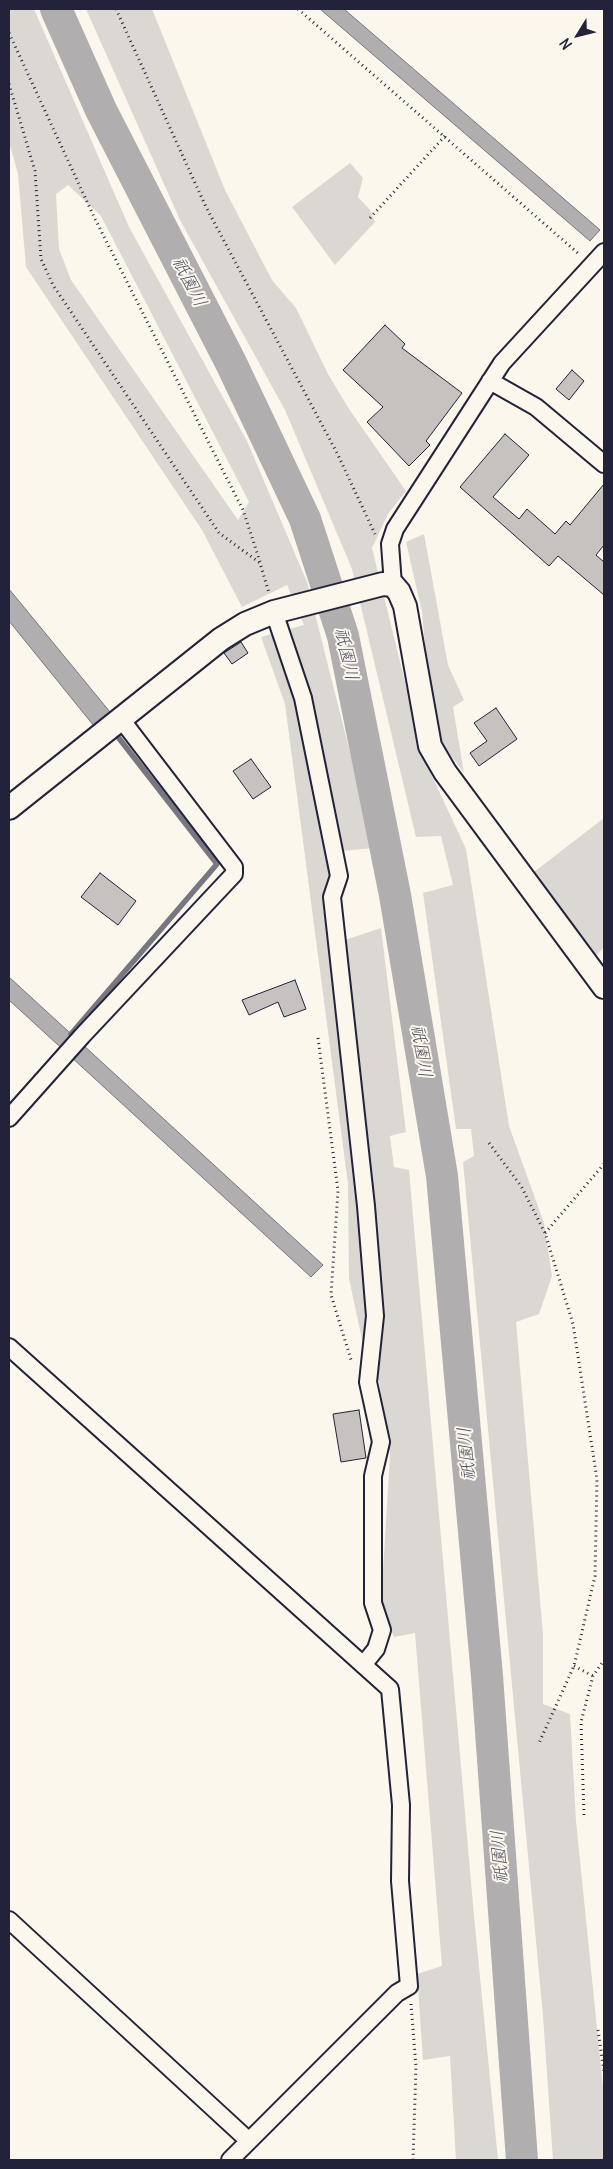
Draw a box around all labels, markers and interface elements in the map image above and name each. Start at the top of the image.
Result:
north arrow [553,10,603,60]
text: N [556,35,576,53]
water label: 祇園川 [167,253,211,311]
water label: 祇園川 [329,625,363,683]
water label: 祇園川 [406,1023,436,1079]
water label: 祇園川 [454,1426,480,1482]
water label: 祇園川 [487,1829,513,1885]

